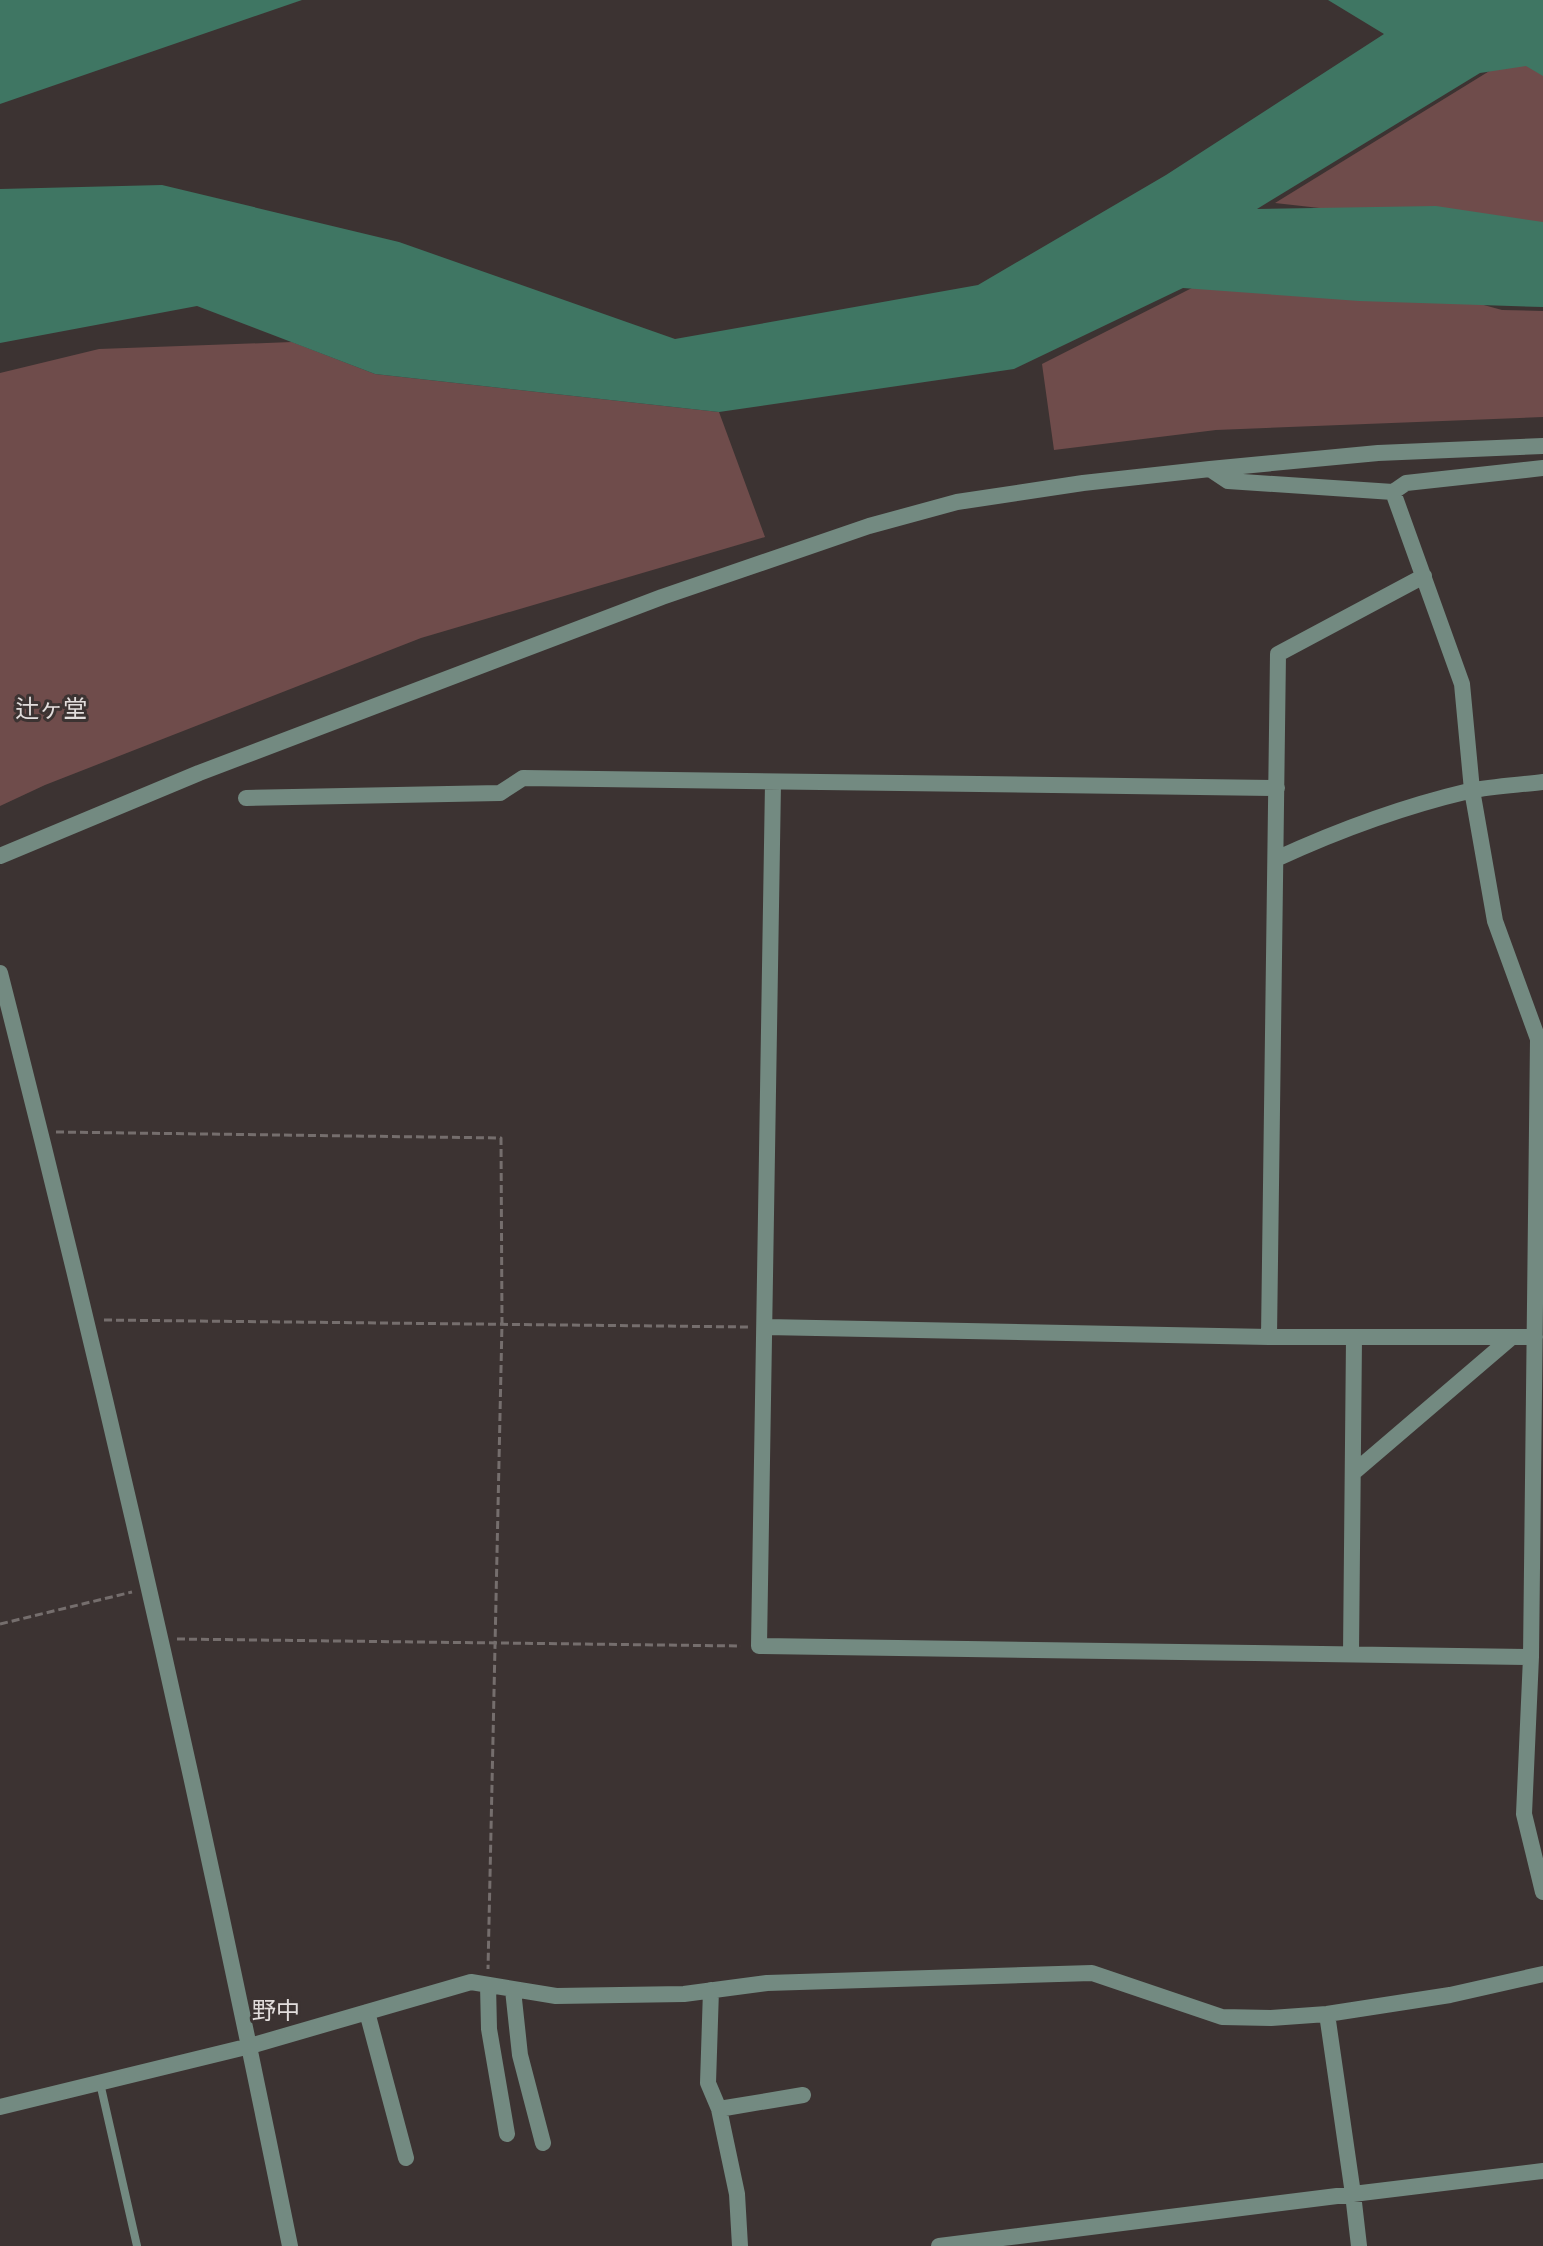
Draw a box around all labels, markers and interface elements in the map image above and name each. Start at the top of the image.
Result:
district label: 辻ヶ堂 [15,694,87,723]
district label: 野中 [252,1996,300,2025]

